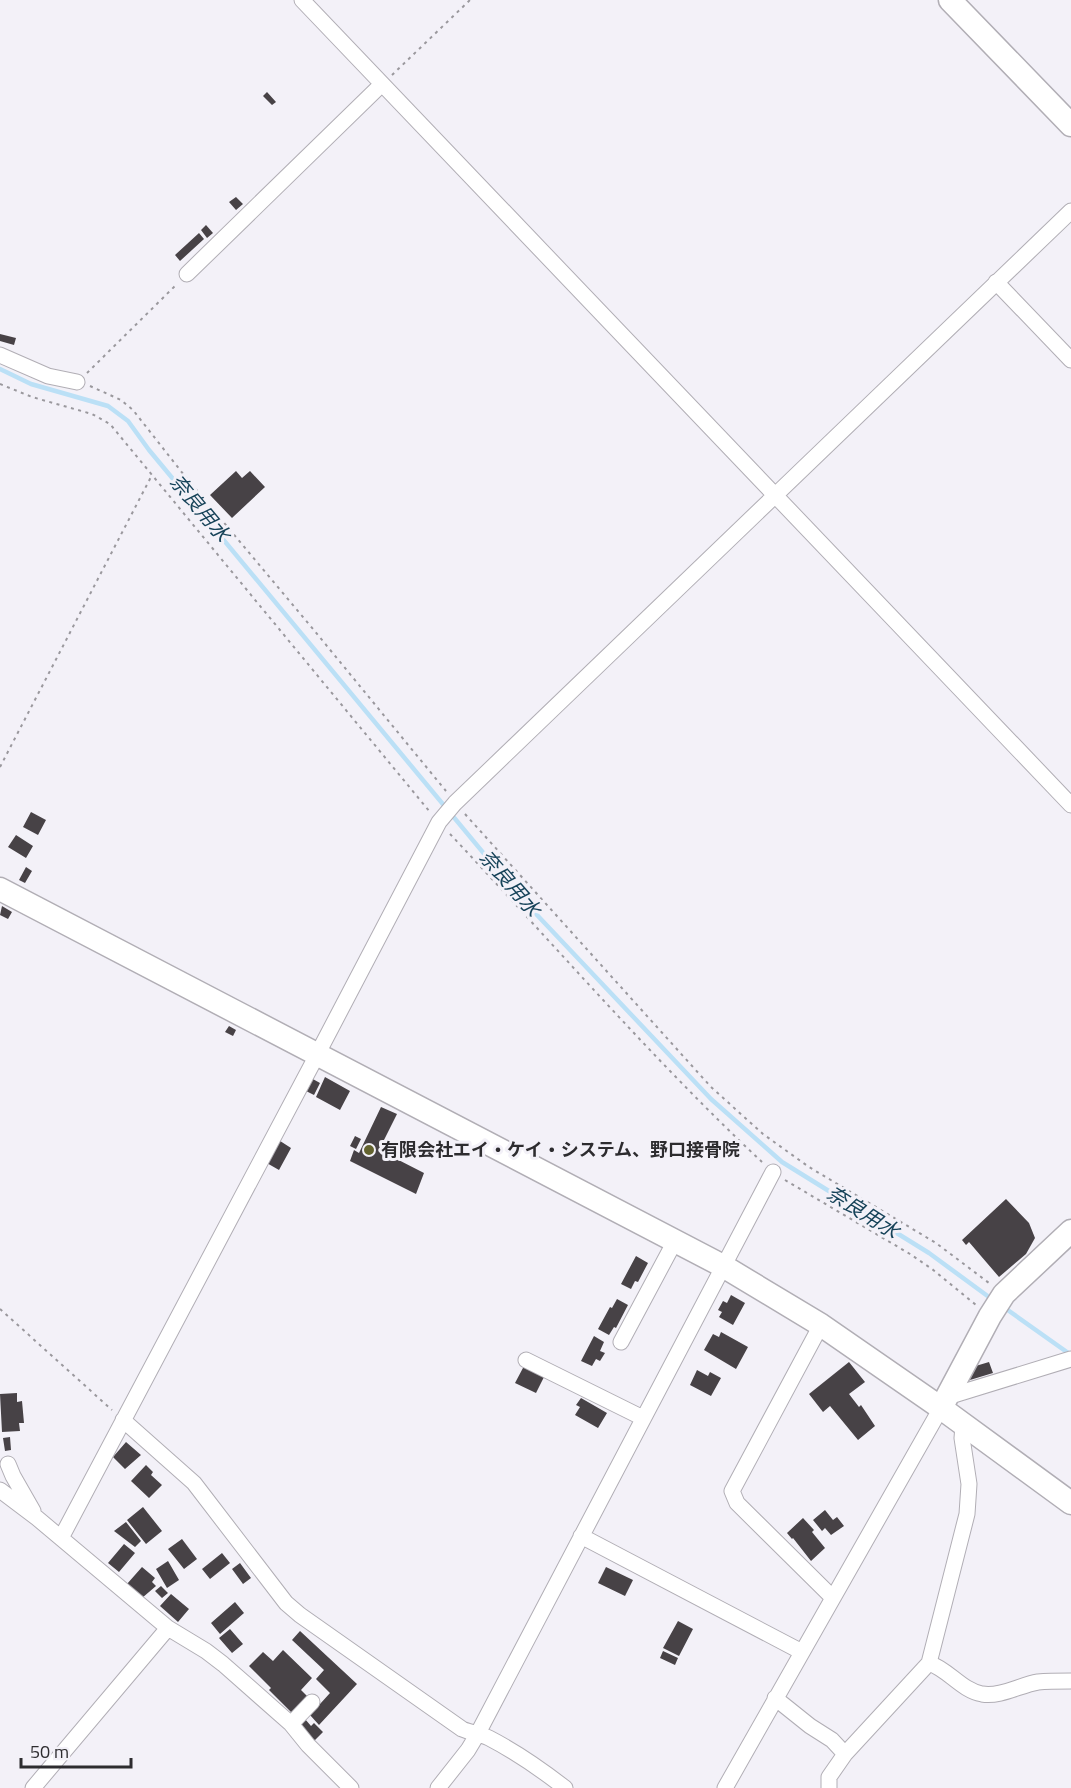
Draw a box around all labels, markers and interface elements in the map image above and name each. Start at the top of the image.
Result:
water label: 奈良用水 [163,467,239,550]
water label: 奈良用水 [472,842,550,925]
place label: 有限会社エイ・ケイ・システム、野口接骨院 [381,1136,740,1163]
marker: 有限会社エイ・ケイ・システム、野口接骨院 [362,1143,376,1157]
water label: 奈良用水 [821,1177,907,1247]
scale bar [21,1731,130,1769]
text: 50 m [30,1738,69,1765]

